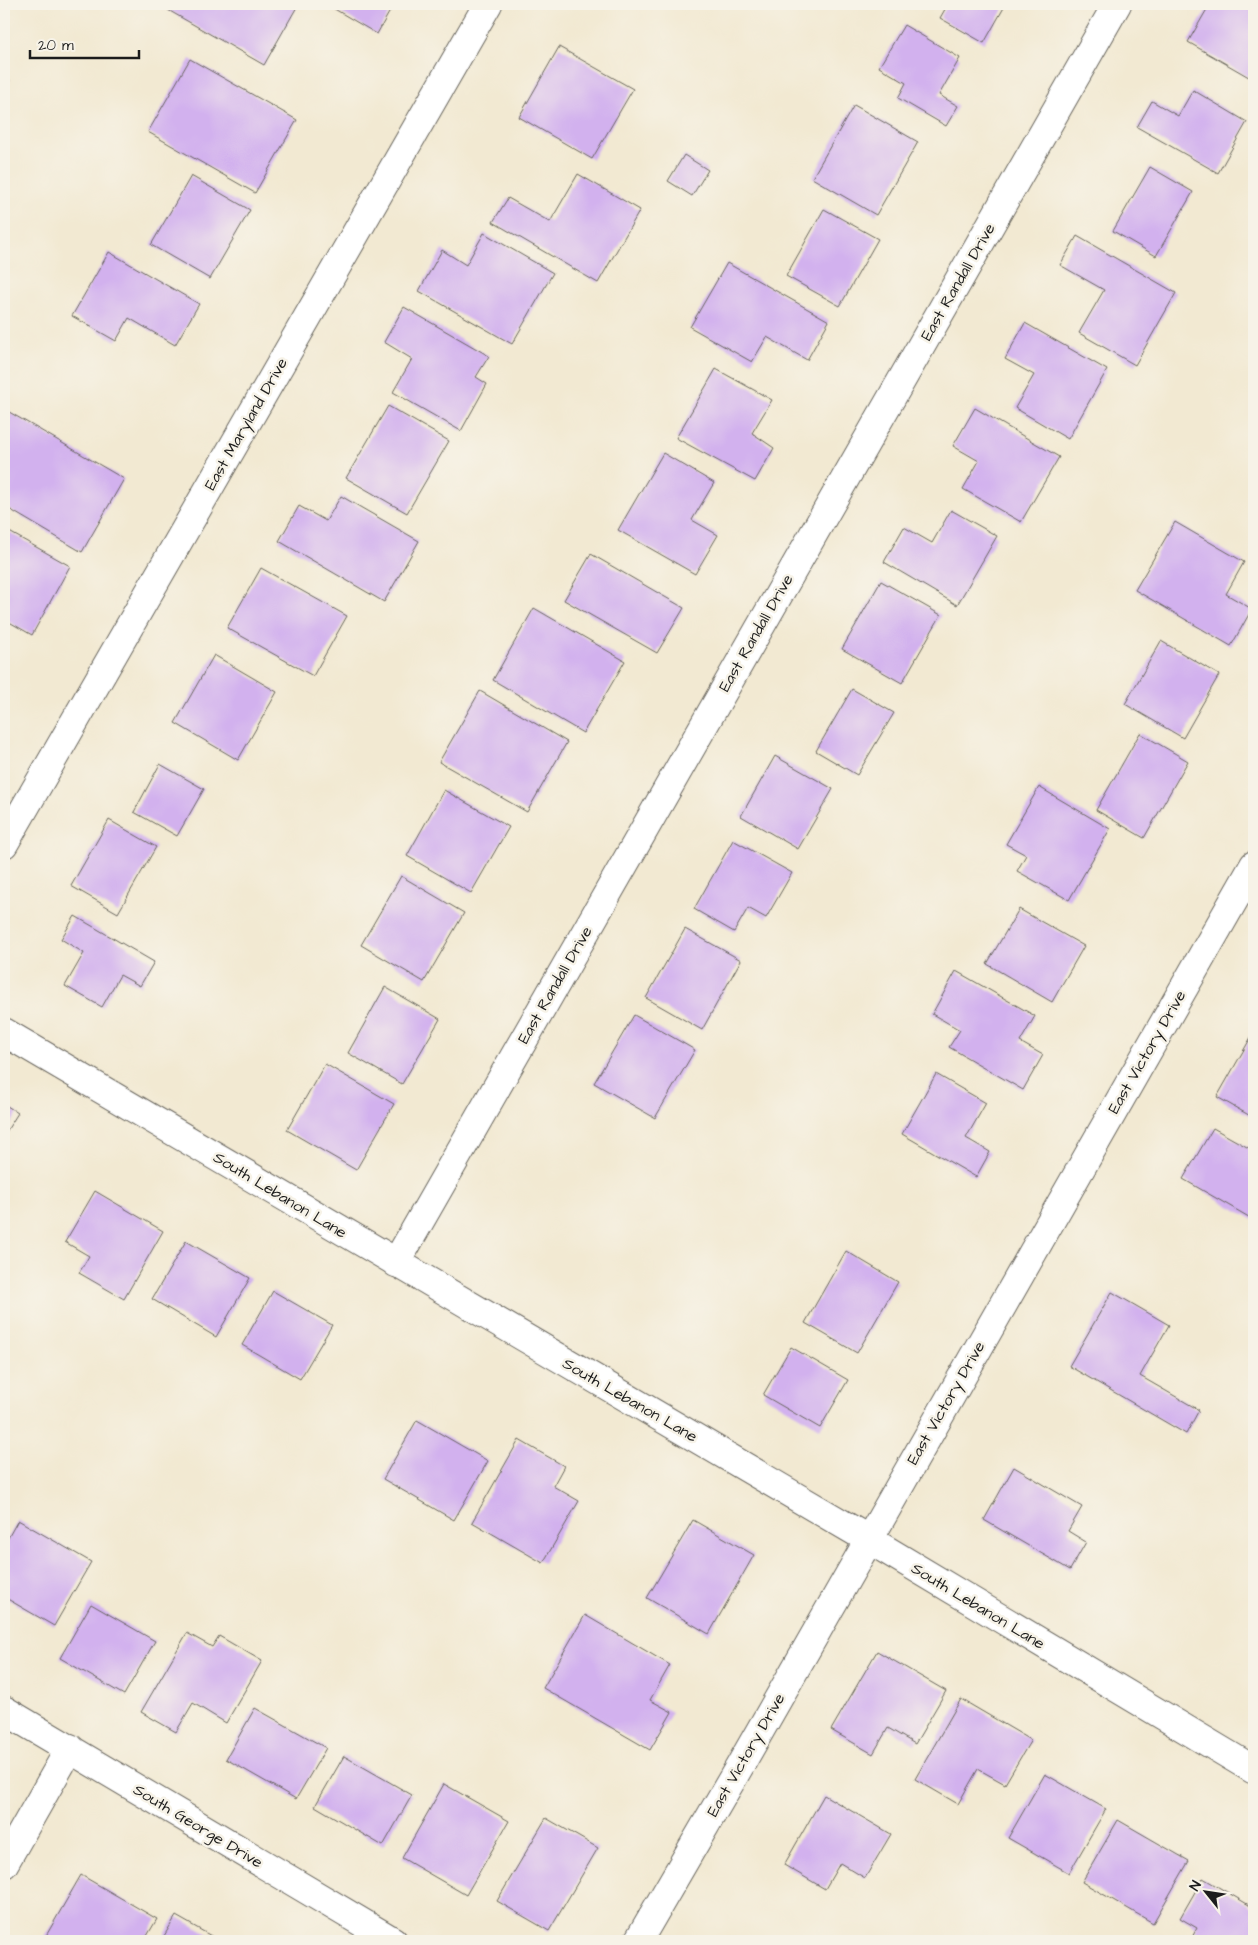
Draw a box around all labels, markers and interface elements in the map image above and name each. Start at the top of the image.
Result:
scale bar [30,28,139,60]
text: 20 m [38,35,74,56]
street label: East Randall Drive [915,219,1001,345]
street label: East Maryland Drive [199,354,294,495]
street label: East Randall Drive [713,570,799,696]
street label: East Randall Drive [512,922,598,1048]
street label: East Victory Drive [1103,986,1192,1118]
street label: South Lebanon Lane [209,1146,351,1244]
street label: East Victory Drive [902,1337,991,1469]
street label: South Lebanon Lane [559,1352,702,1448]
street label: South Lebanon Lane [907,1557,1049,1655]
street label: East Victory Drive [702,1689,791,1821]
street label: South George Drive [129,1779,267,1874]
north arrow [1180,1868,1230,1918]
text: N [1185,1877,1207,1895]

